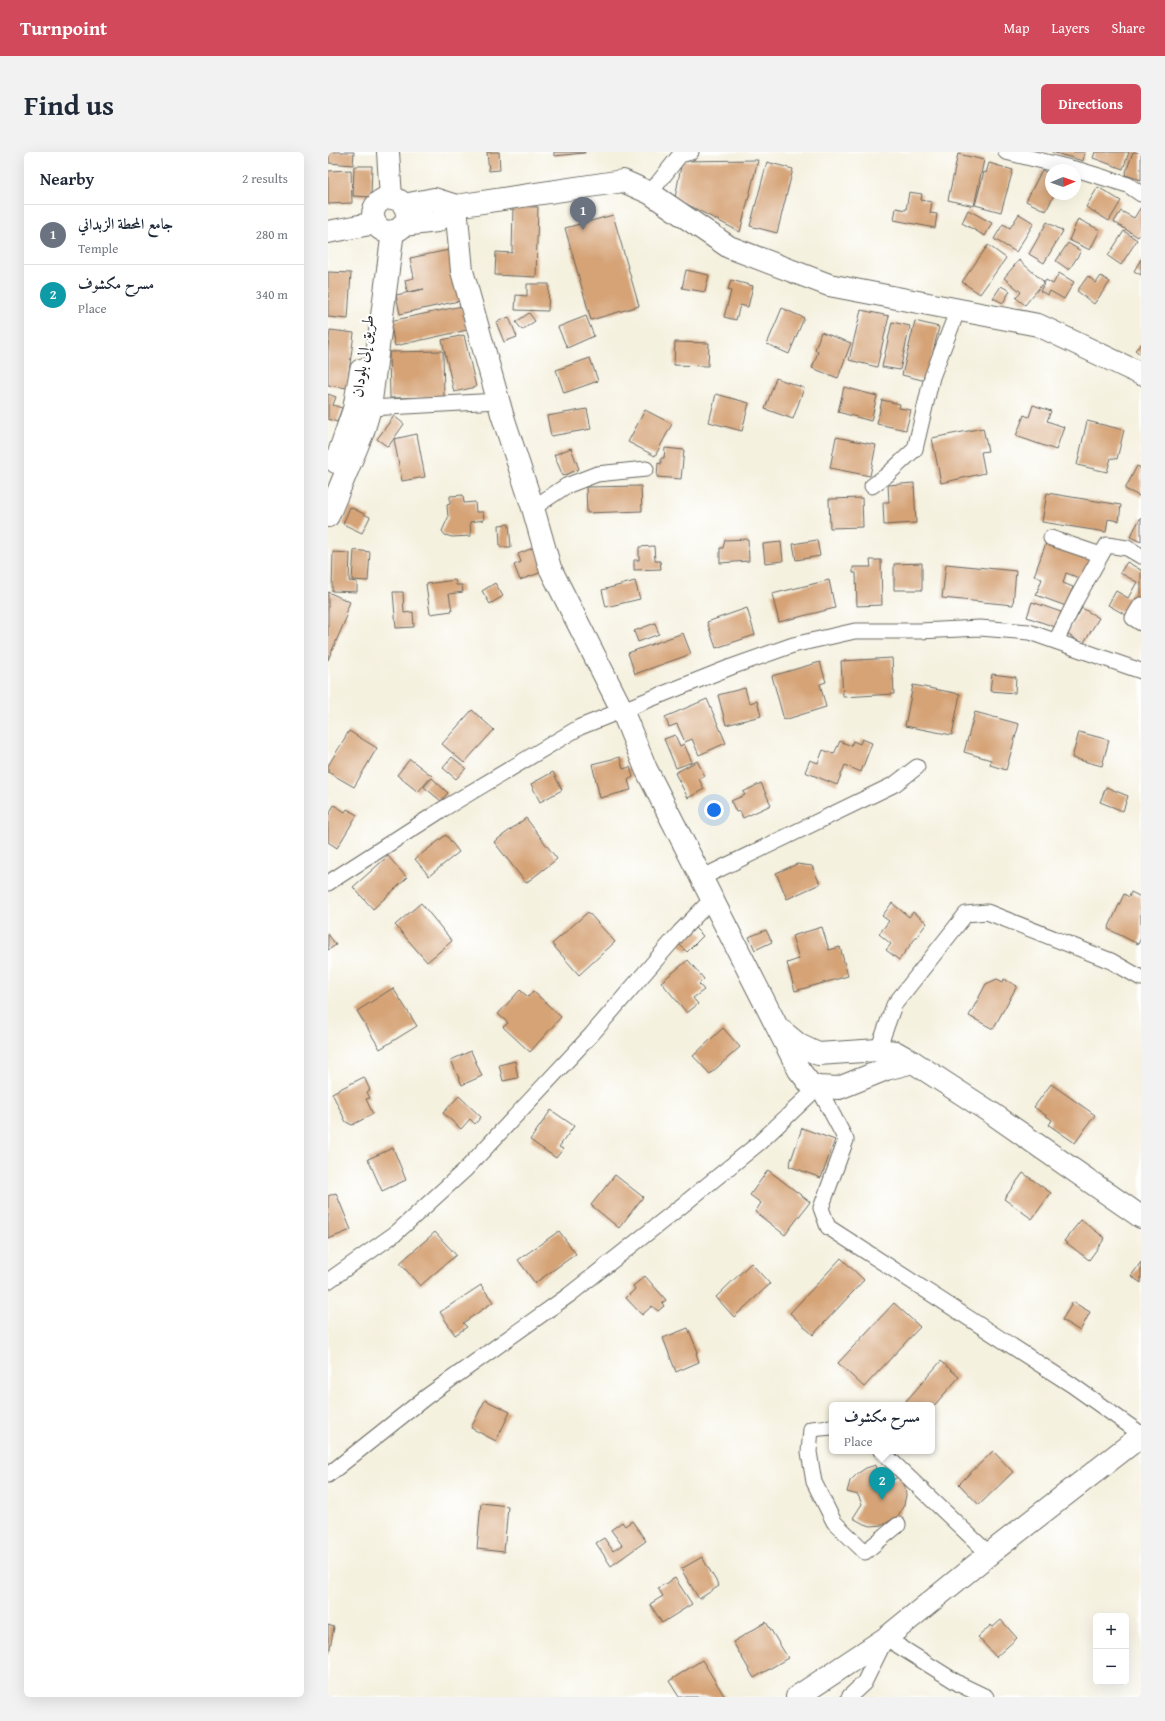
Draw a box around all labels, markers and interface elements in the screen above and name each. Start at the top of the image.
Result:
text: Turnpoint [20,14,107,42]
text: Map [1004,18,1030,38]
text: Layers [1052,18,1090,38]
text: Share [1112,18,1145,38]
text: Find us [24,84,114,125]
button: Directions [1041,84,1141,124]
north arrow [1045,164,1081,200]
text: Nearby [40,166,94,191]
text: 2 results [242,169,288,188]
pin: 1 [570,197,596,230]
text: جامع المحطة الزبداني [78,213,173,234]
text: 1 [50,225,56,244]
text: 280 m [256,225,288,244]
text: Temple [78,239,118,258]
text: مسرح مكشوف [78,273,154,294]
text: 2 [50,285,56,304]
text: 340 m [256,285,288,304]
text: Place [78,299,107,318]
street label: طريق إلى بلودان [344,313,380,399]
your location [704,800,724,820]
popup [829,1402,935,1454]
text: مسرح مكشوف [844,1406,920,1427]
text: Place [844,1432,873,1451]
pin: 2 [869,1467,895,1500]
map controls [1093,1613,1129,1685]
button: + [1093,1613,1129,1649]
button: − [1093,1649,1129,1685]

